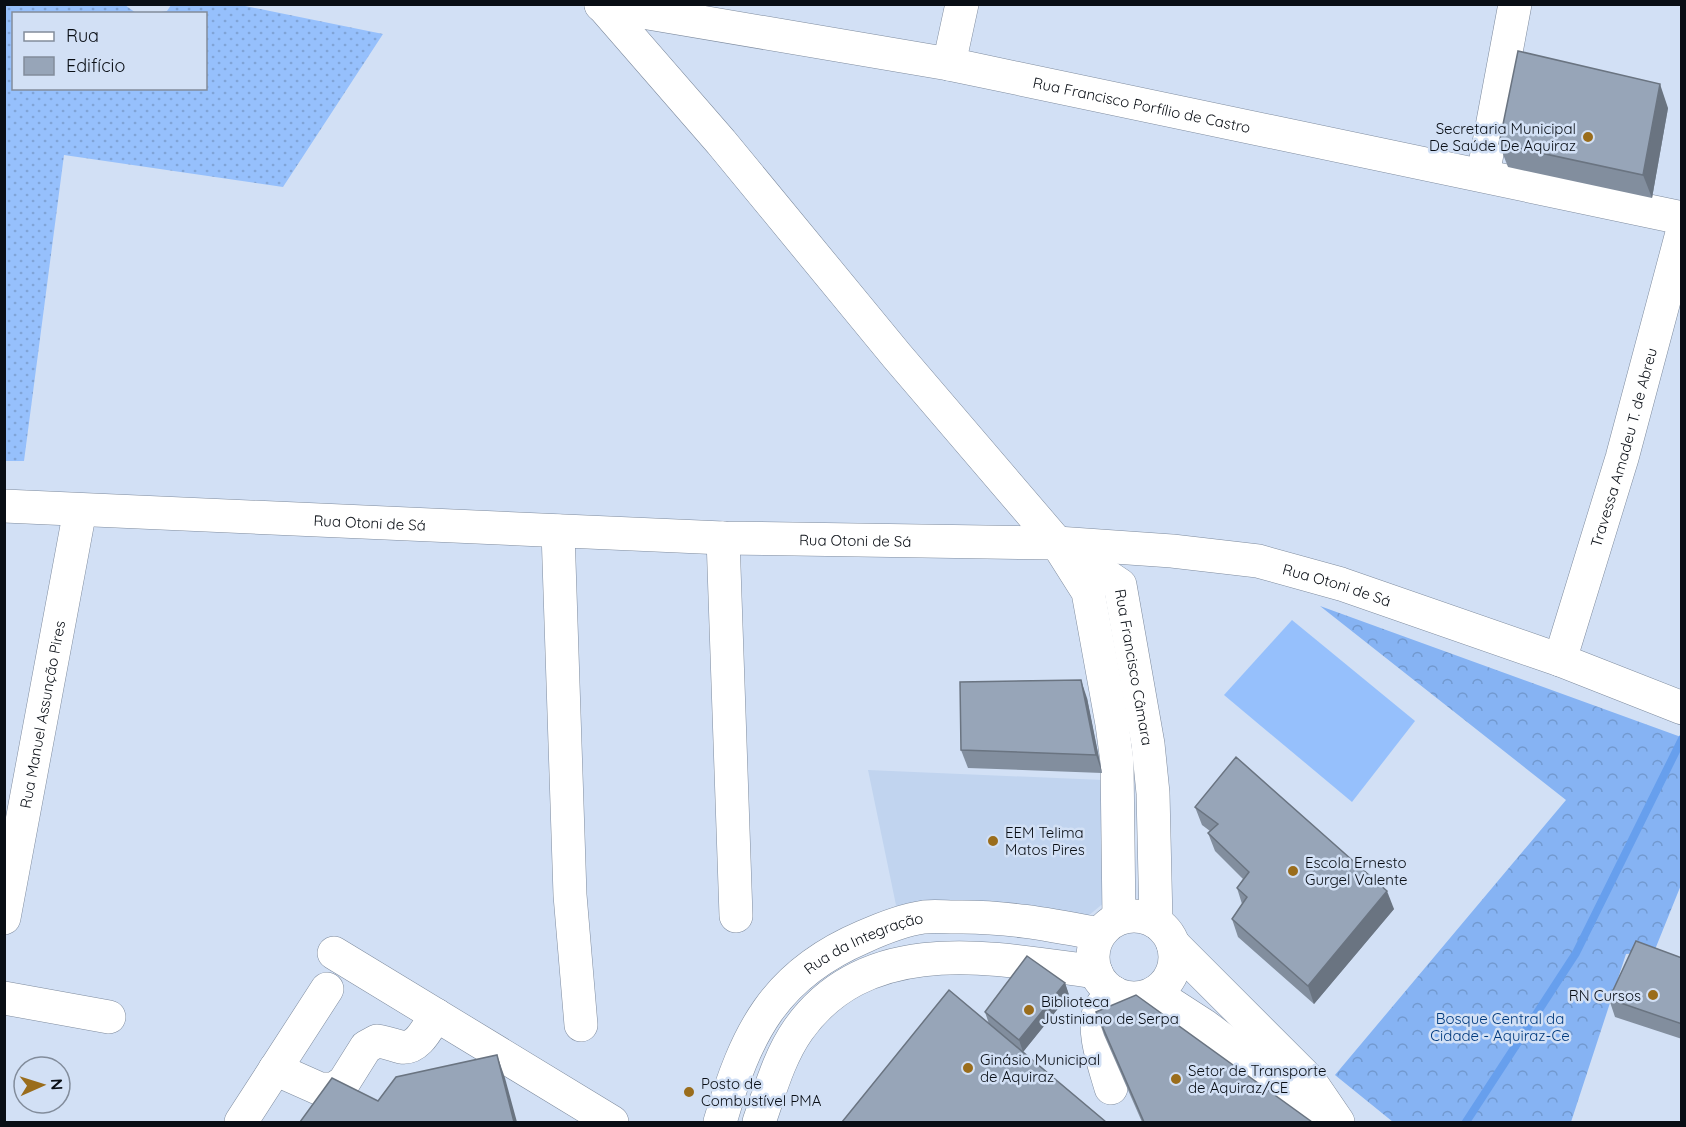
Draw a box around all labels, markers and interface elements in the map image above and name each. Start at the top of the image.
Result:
legend [12,12,207,90]
text: Rua [66,24,99,47]
text: Edifício [66,54,125,77]
street label: Rua Francisco Porfílio de Castro [1031,72,1252,137]
place label: Secretaria Municipal De Saúde De Aquiraz [1429,119,1576,155]
marker: Secretaria Municipal De Saúde De Aquiraz [1581,130,1595,144]
street label: Travessa Amadeu T. de Abreu [1586,345,1661,549]
street label: Rua Otoni de Sá [313,510,426,534]
street label: Rua Otoni de Sá [799,530,912,550]
street label: Rua Otoni de Sá [1281,559,1394,610]
street label: Rua Francisco Câmara [1111,587,1158,747]
street label: Rua Manuel Assunção Pires [15,619,69,810]
place label: EEM Telima Matos Pires [1005,823,1085,859]
marker: EEM Telima Matos Pires [986,834,1000,848]
place label: Escola Ernesto Gurgel Valente [1305,853,1407,889]
marker: Escola Ernesto Gurgel Valente [1286,864,1300,878]
street label: Rua da Integração [800,908,925,978]
place label: RN Cursos [1569,986,1641,1005]
marker: RN Cursos [1646,988,1660,1002]
place label: Biblioteca Justiniano de Serpa [1041,992,1179,1028]
marker: Biblioteca Justiniano de Serpa [1022,1003,1036,1017]
park label: Bosque Central da Cidade - Aquiraz-Ce [1430,1009,1570,1045]
place label: Ginásio Municipal de Aquiraz [980,1050,1100,1086]
north arrow [12,1055,72,1115]
marker: Ginásio Municipal de Aquiraz [961,1061,975,1075]
place label: Setor de Transporte de Aquiraz/CE [1188,1061,1326,1097]
marker: Setor de Transporte de Aquiraz/CE [1169,1072,1183,1086]
place label: Posto de Combustível PMA [701,1074,822,1110]
text: N [47,1078,67,1091]
marker: Posto de Combustível PMA [682,1085,696,1099]

